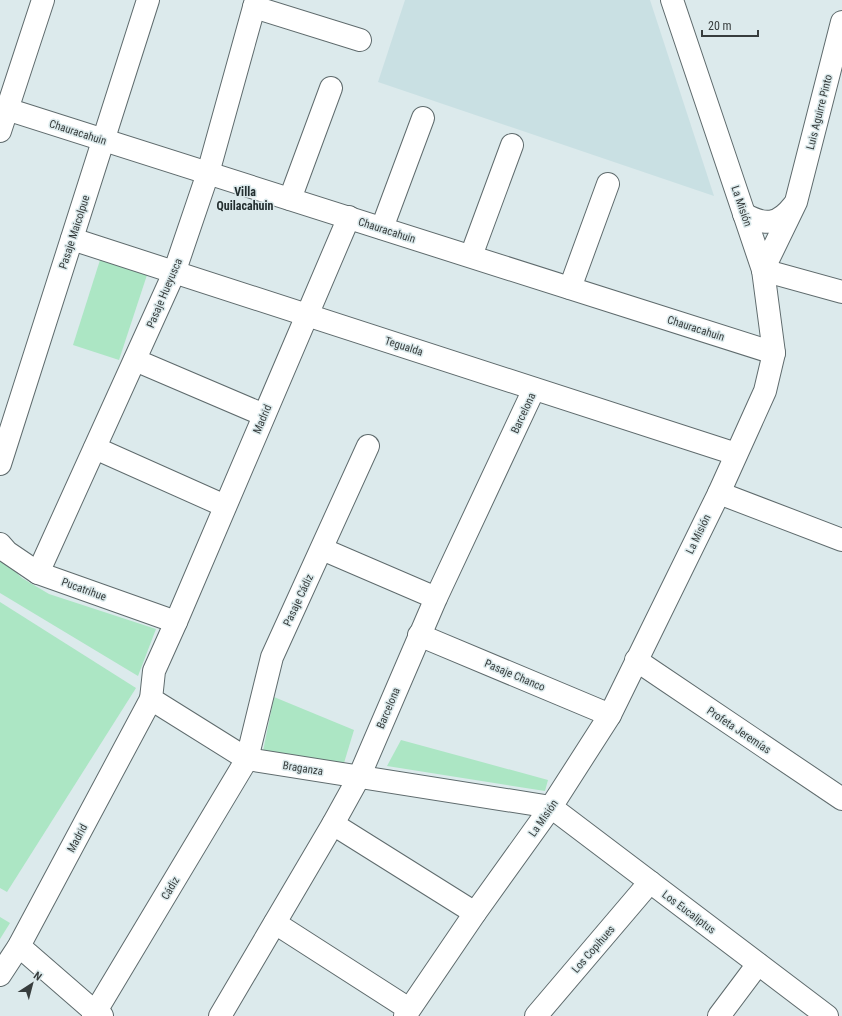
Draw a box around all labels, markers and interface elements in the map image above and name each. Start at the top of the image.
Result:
scale bar [702,12,758,38]
text: 20 m [708,19,732,33]
street label: Luis Aguirre Pinto [804,73,835,151]
street label: Chauracahuin [48,117,108,148]
street label: La Misión [729,184,755,228]
district label: Villa Quilacahuin [217,185,273,213]
street label: Pasaje Maicolpue [56,194,93,271]
street label: Chauracahuin [357,215,417,246]
street label: Pasaje Hueyusca [144,256,185,330]
street label: Chauracahuin [666,313,726,344]
street label: Tegualda [383,334,425,359]
street label: Barcelona [508,391,539,436]
street label: Madrid [251,403,274,436]
street label: La Misión [683,512,714,556]
street label: Pasaje Cádiz [281,572,316,628]
street label: Pucatrihue [60,575,108,604]
street label: Pasaje Chanco [483,657,547,694]
street label: Barcelona [374,686,403,731]
street label: Profeta Jeremías [704,704,773,757]
street label: Braganza [282,759,324,778]
street label: La Misión [526,797,561,839]
street label: Madrid [65,822,90,855]
street label: Cádiz [159,874,182,902]
street label: Los Eucaliptus [659,888,718,937]
street label: Los Copihues [569,923,618,976]
north arrow [12,964,52,1004]
text: N [31,969,44,984]

